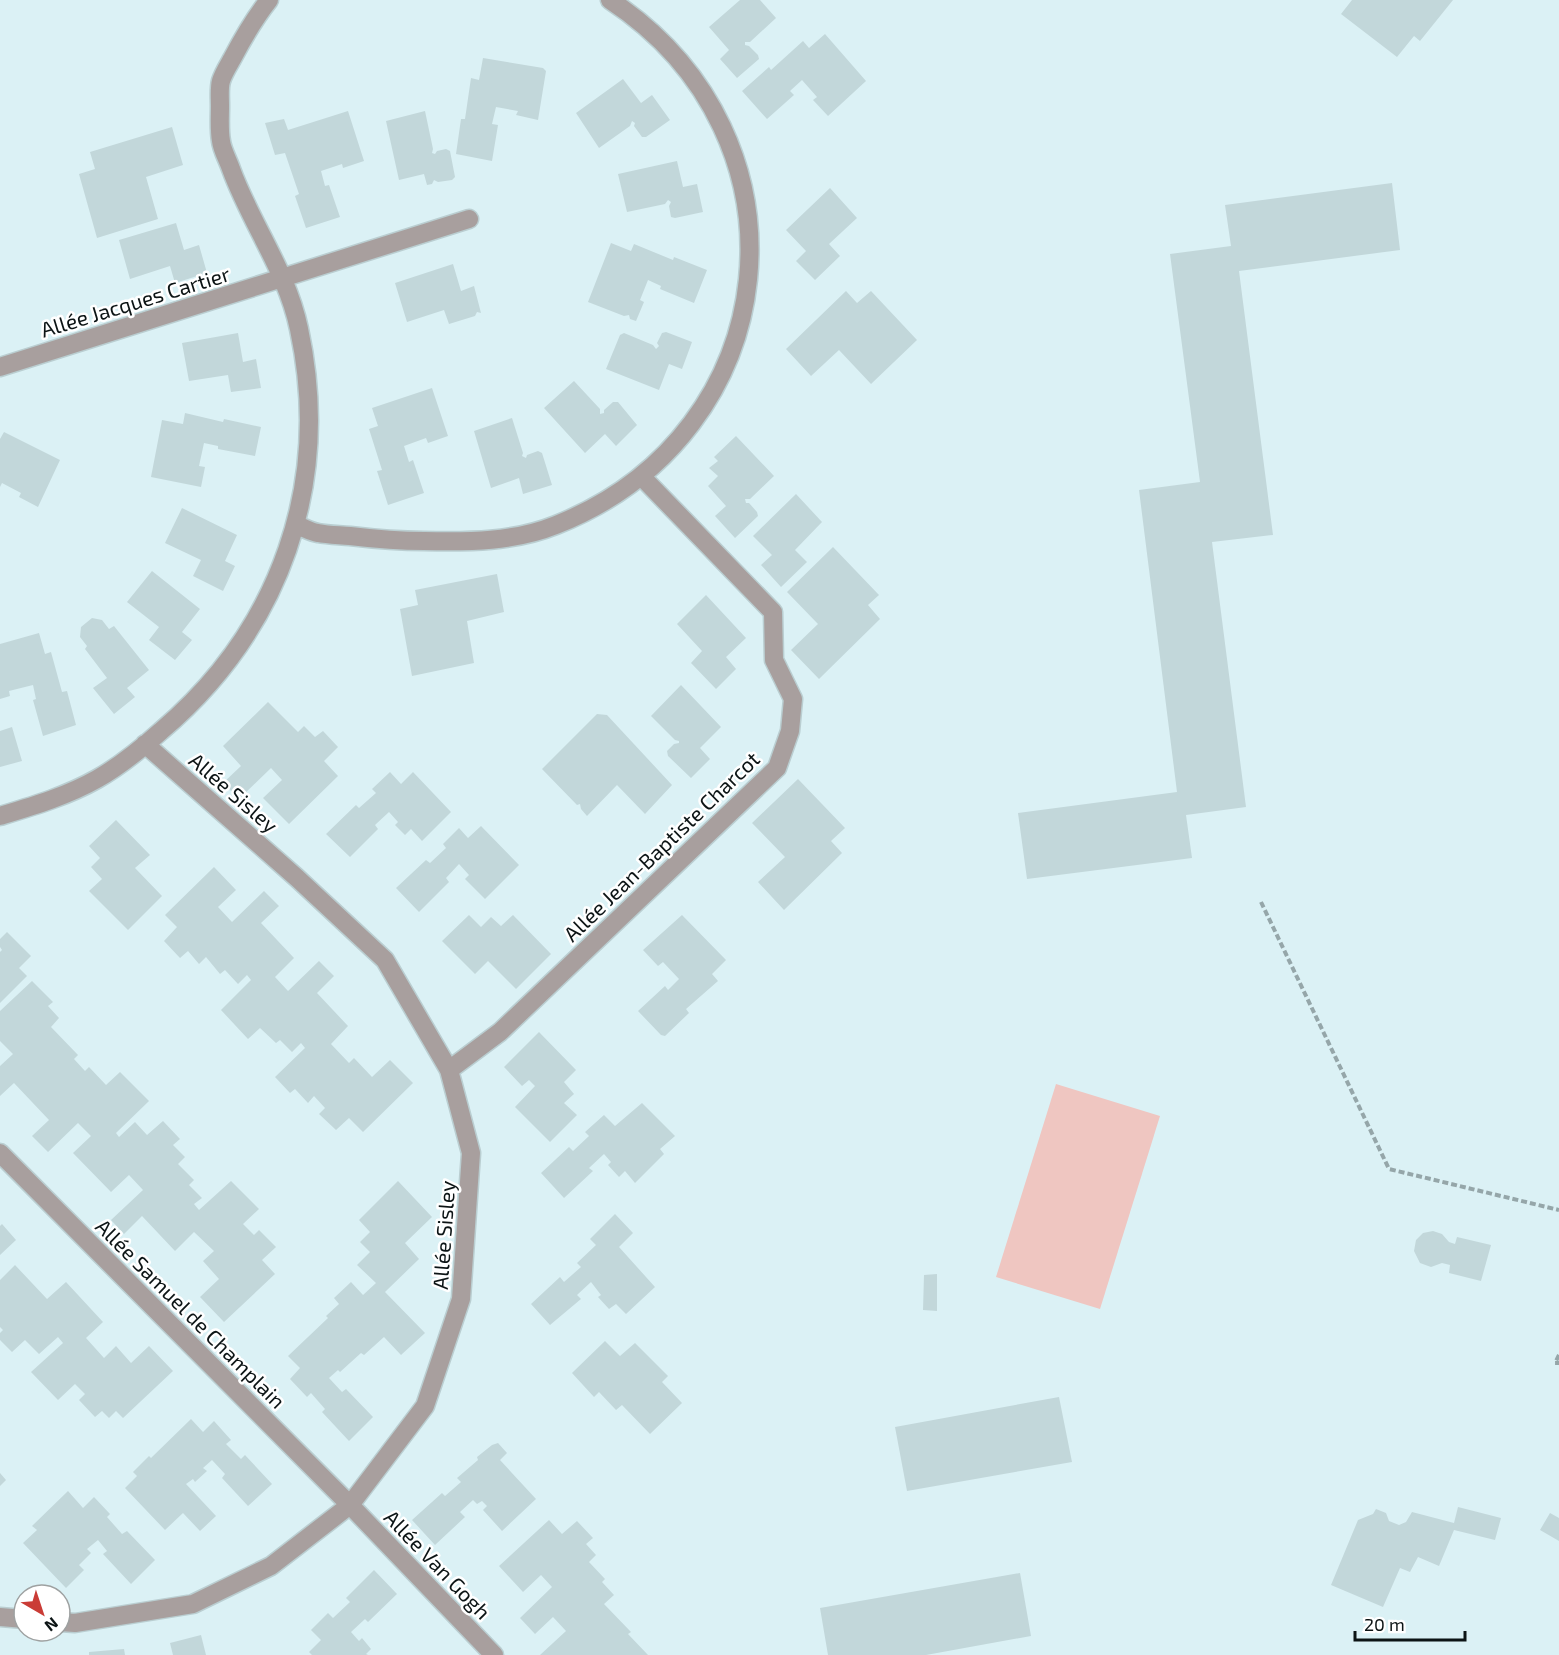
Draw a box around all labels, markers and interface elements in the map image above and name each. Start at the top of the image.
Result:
street label: Allée Jacques Cartier [37,260,233,342]
street label: Allée Jean-Baptiste Charcot [558,746,764,946]
street label: Allée Sisley [185,747,283,837]
street label: Allée Sisley [427,1180,459,1290]
street label: Allée Samuel de Champlain [91,1213,291,1413]
street label: Allée Van Gogh [380,1504,496,1624]
north arrow [12,1583,72,1643]
scale bar [1355,1604,1464,1642]
text: 20 m [1364,1613,1405,1635]
text: N [41,1614,62,1636]

